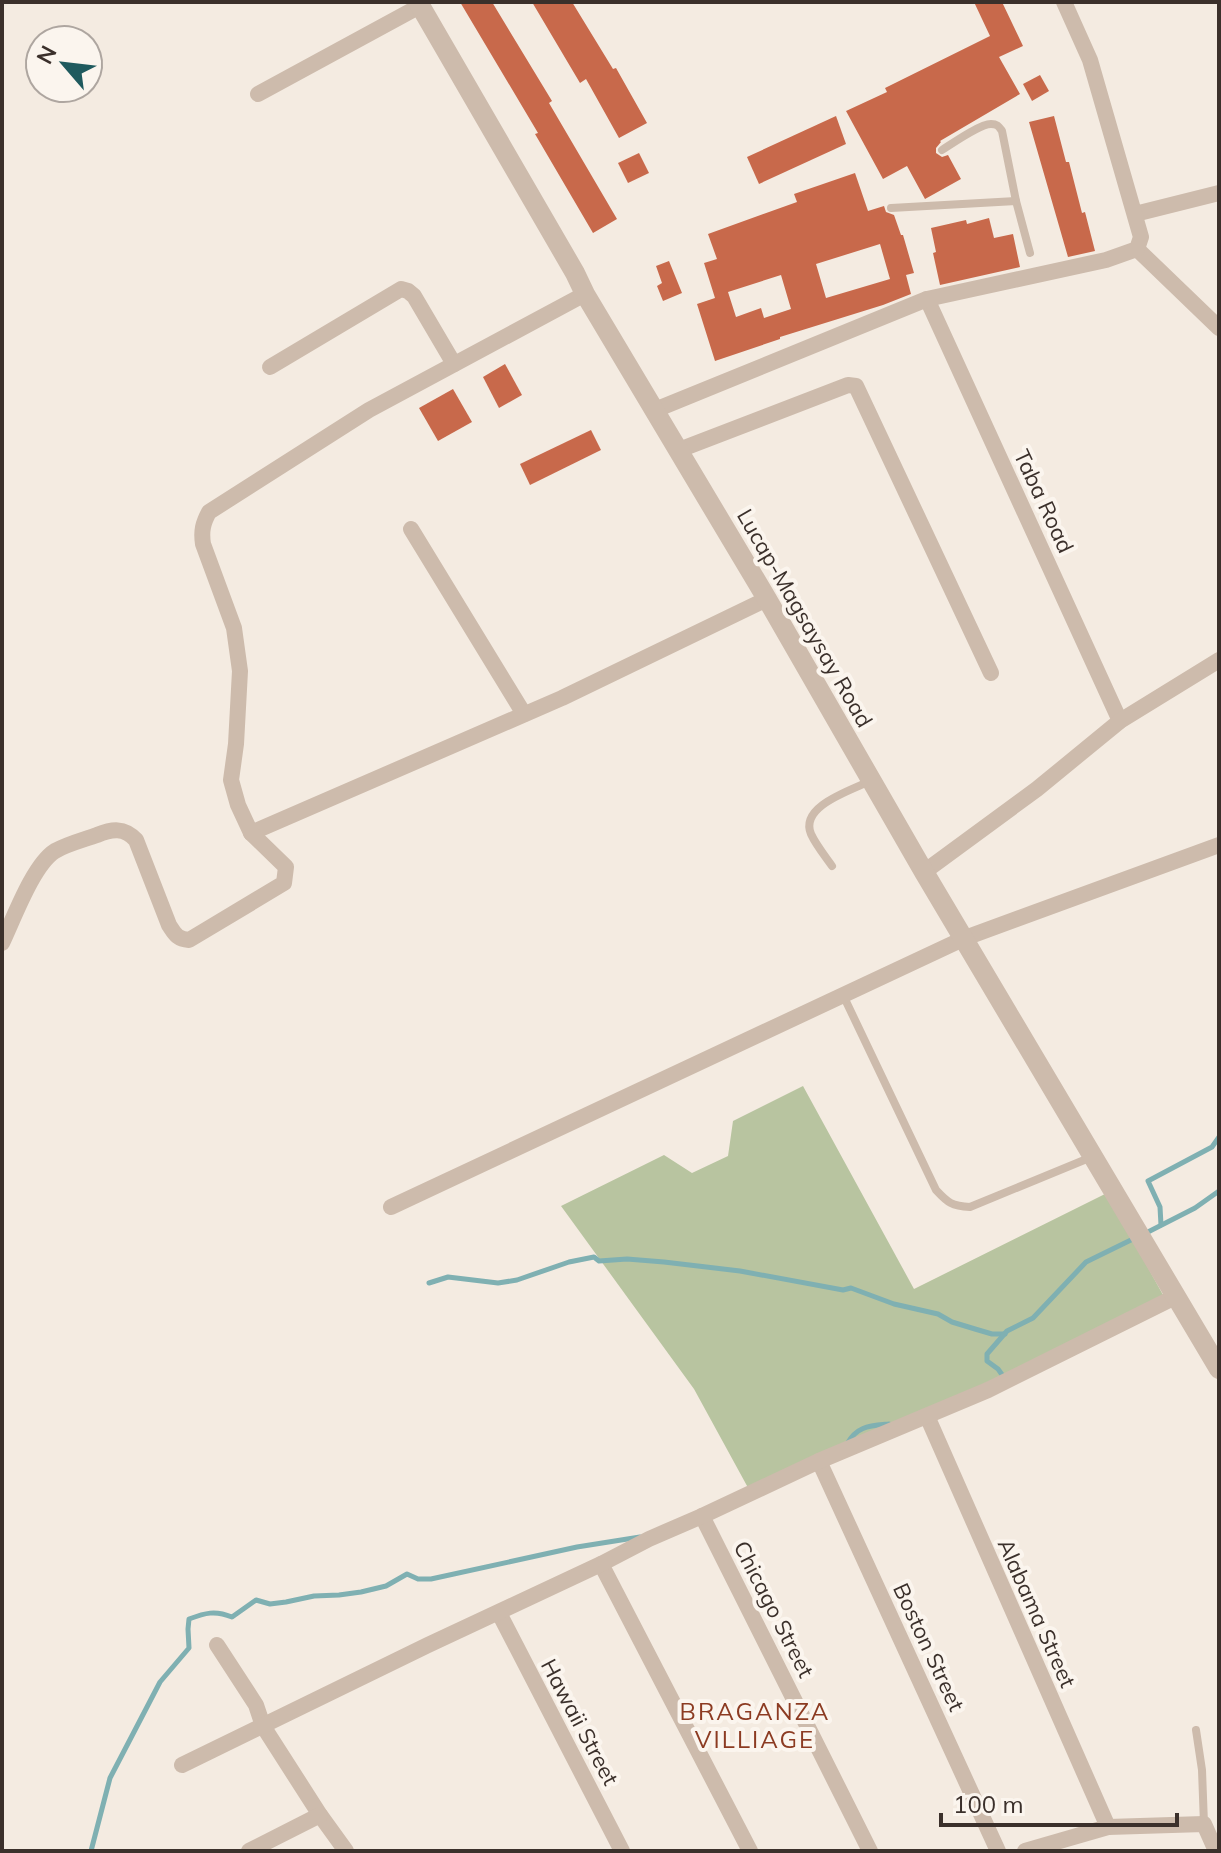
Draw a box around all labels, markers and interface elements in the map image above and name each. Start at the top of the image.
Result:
north arrow [24,24,104,104]
text: N [30,41,63,69]
street label: Taba Road [1008,445,1080,557]
street label: Lucap-Magsaysay Road [731,504,879,732]
street label: Alabama Street [992,1534,1082,1692]
street label: Chicago Street [728,1536,821,1682]
street label: Boston Street [887,1579,971,1716]
street label: Hawaii Street [535,1654,625,1790]
district label: BRAGANZA VILLIAGE [680,1696,830,1754]
scale bar [941,1777,1177,1827]
text: 100 m [953,1789,1024,1819]

